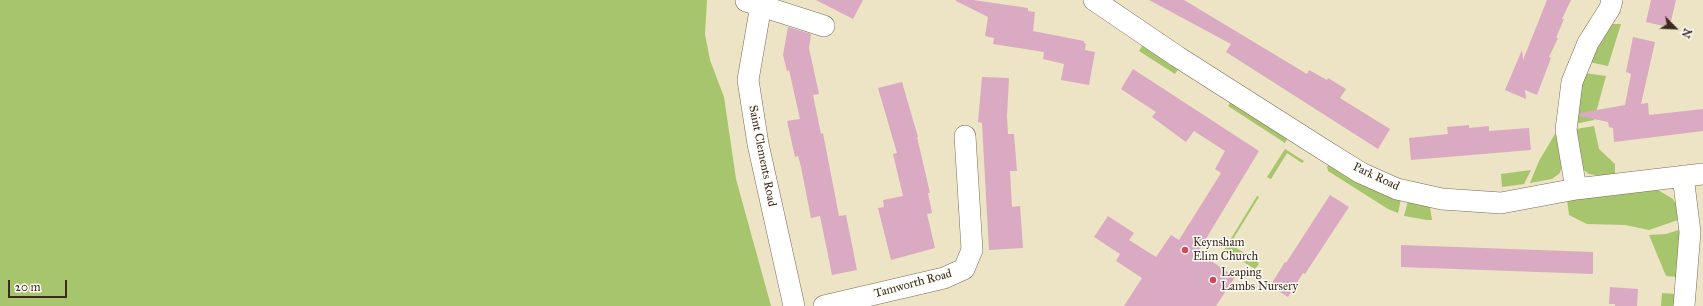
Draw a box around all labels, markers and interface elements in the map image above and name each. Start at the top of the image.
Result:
north arrow [1655,8,1695,48]
text: N [1679,26,1694,40]
street label: Saint Clements Road [745,104,779,208]
street label: Park Road [1350,160,1402,194]
place label: Keynsham Elim Church [1193,236,1258,264]
marker: Keynsham Elim Church [1180,245,1190,255]
place label: Leaping Lambs Nursery [1221,266,1298,294]
street label: Tamworth Road [873,267,953,301]
scale bar [10,272,69,298]
marker: Leaping Lambs Nursery [1208,275,1218,285]
text: 20 m [15,280,41,294]

